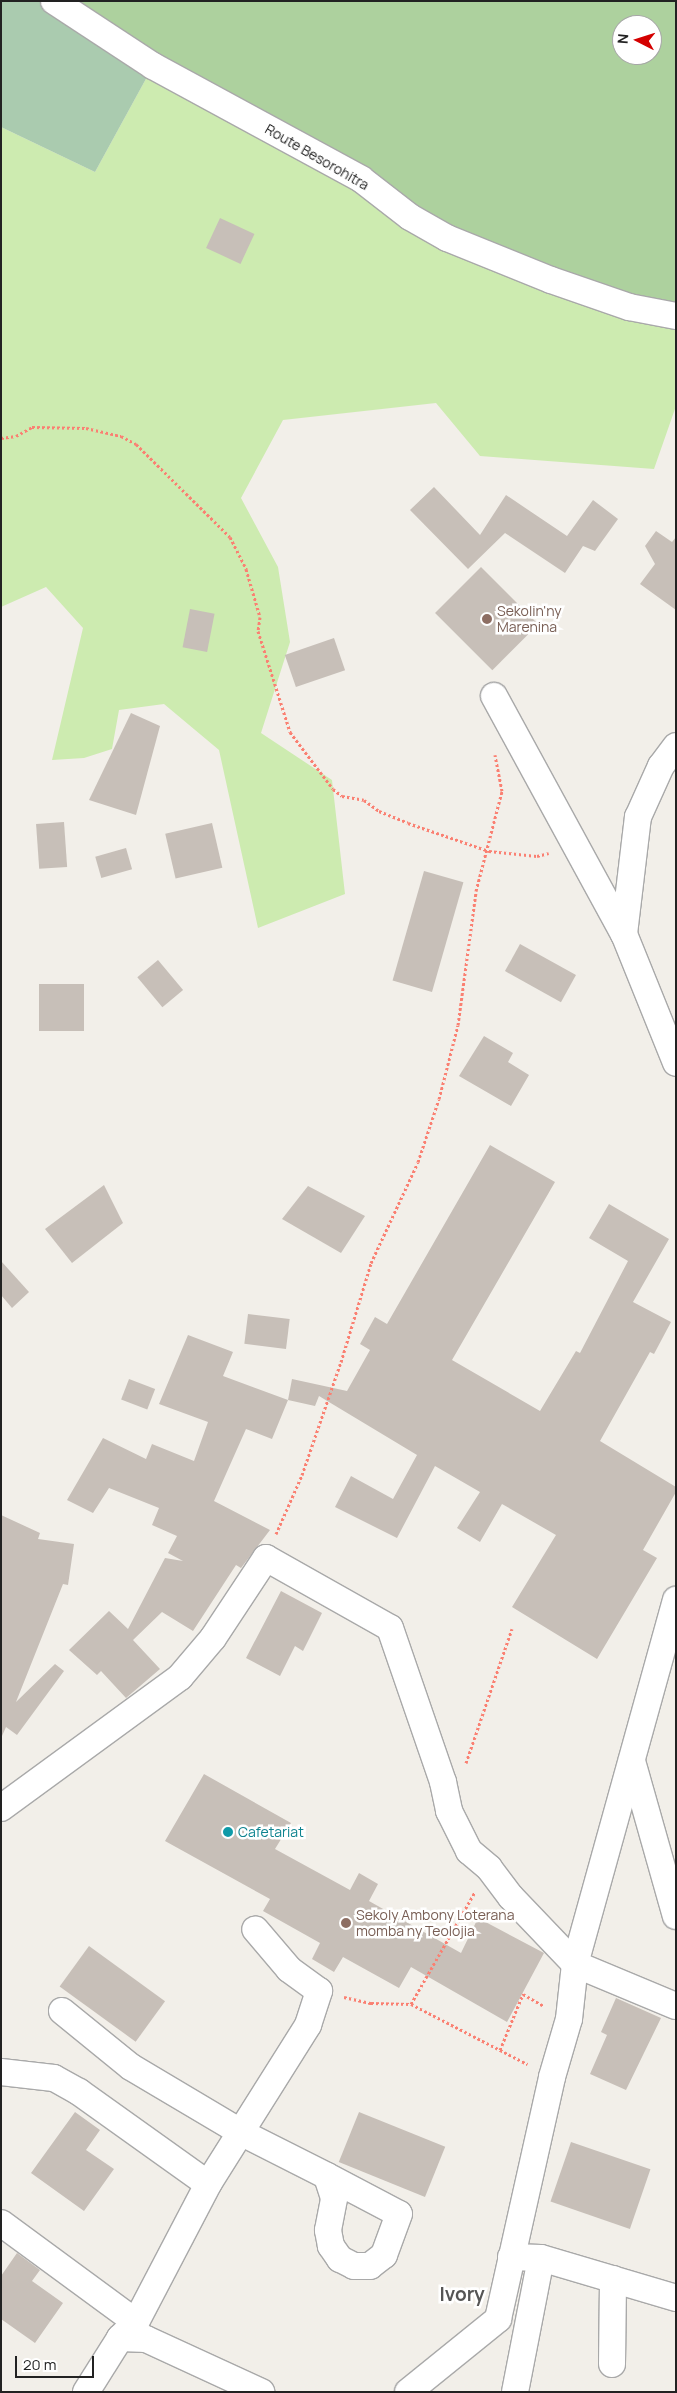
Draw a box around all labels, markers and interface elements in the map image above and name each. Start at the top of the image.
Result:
north arrow [612,15,662,65]
text: N [613,33,632,45]
street label: Route Besorohitra [262,120,372,194]
place label: Sekolin'ny Marenina [497,603,562,636]
marker: Sekolin'ny Marenina [481,613,493,625]
place label: Cafetariat [238,1824,304,1840]
marker: Cafetariat [222,1826,234,1838]
place label: Sekoly Ambony Loterana momba ny Teolojia [356,1907,514,1940]
marker: Sekoly Ambony Loterana momba ny Teolojia [340,1917,352,1929]
district label: Ivory [439,2284,485,2306]
scale bar [18,2346,96,2378]
text: 20 m [23,2354,56,2375]

